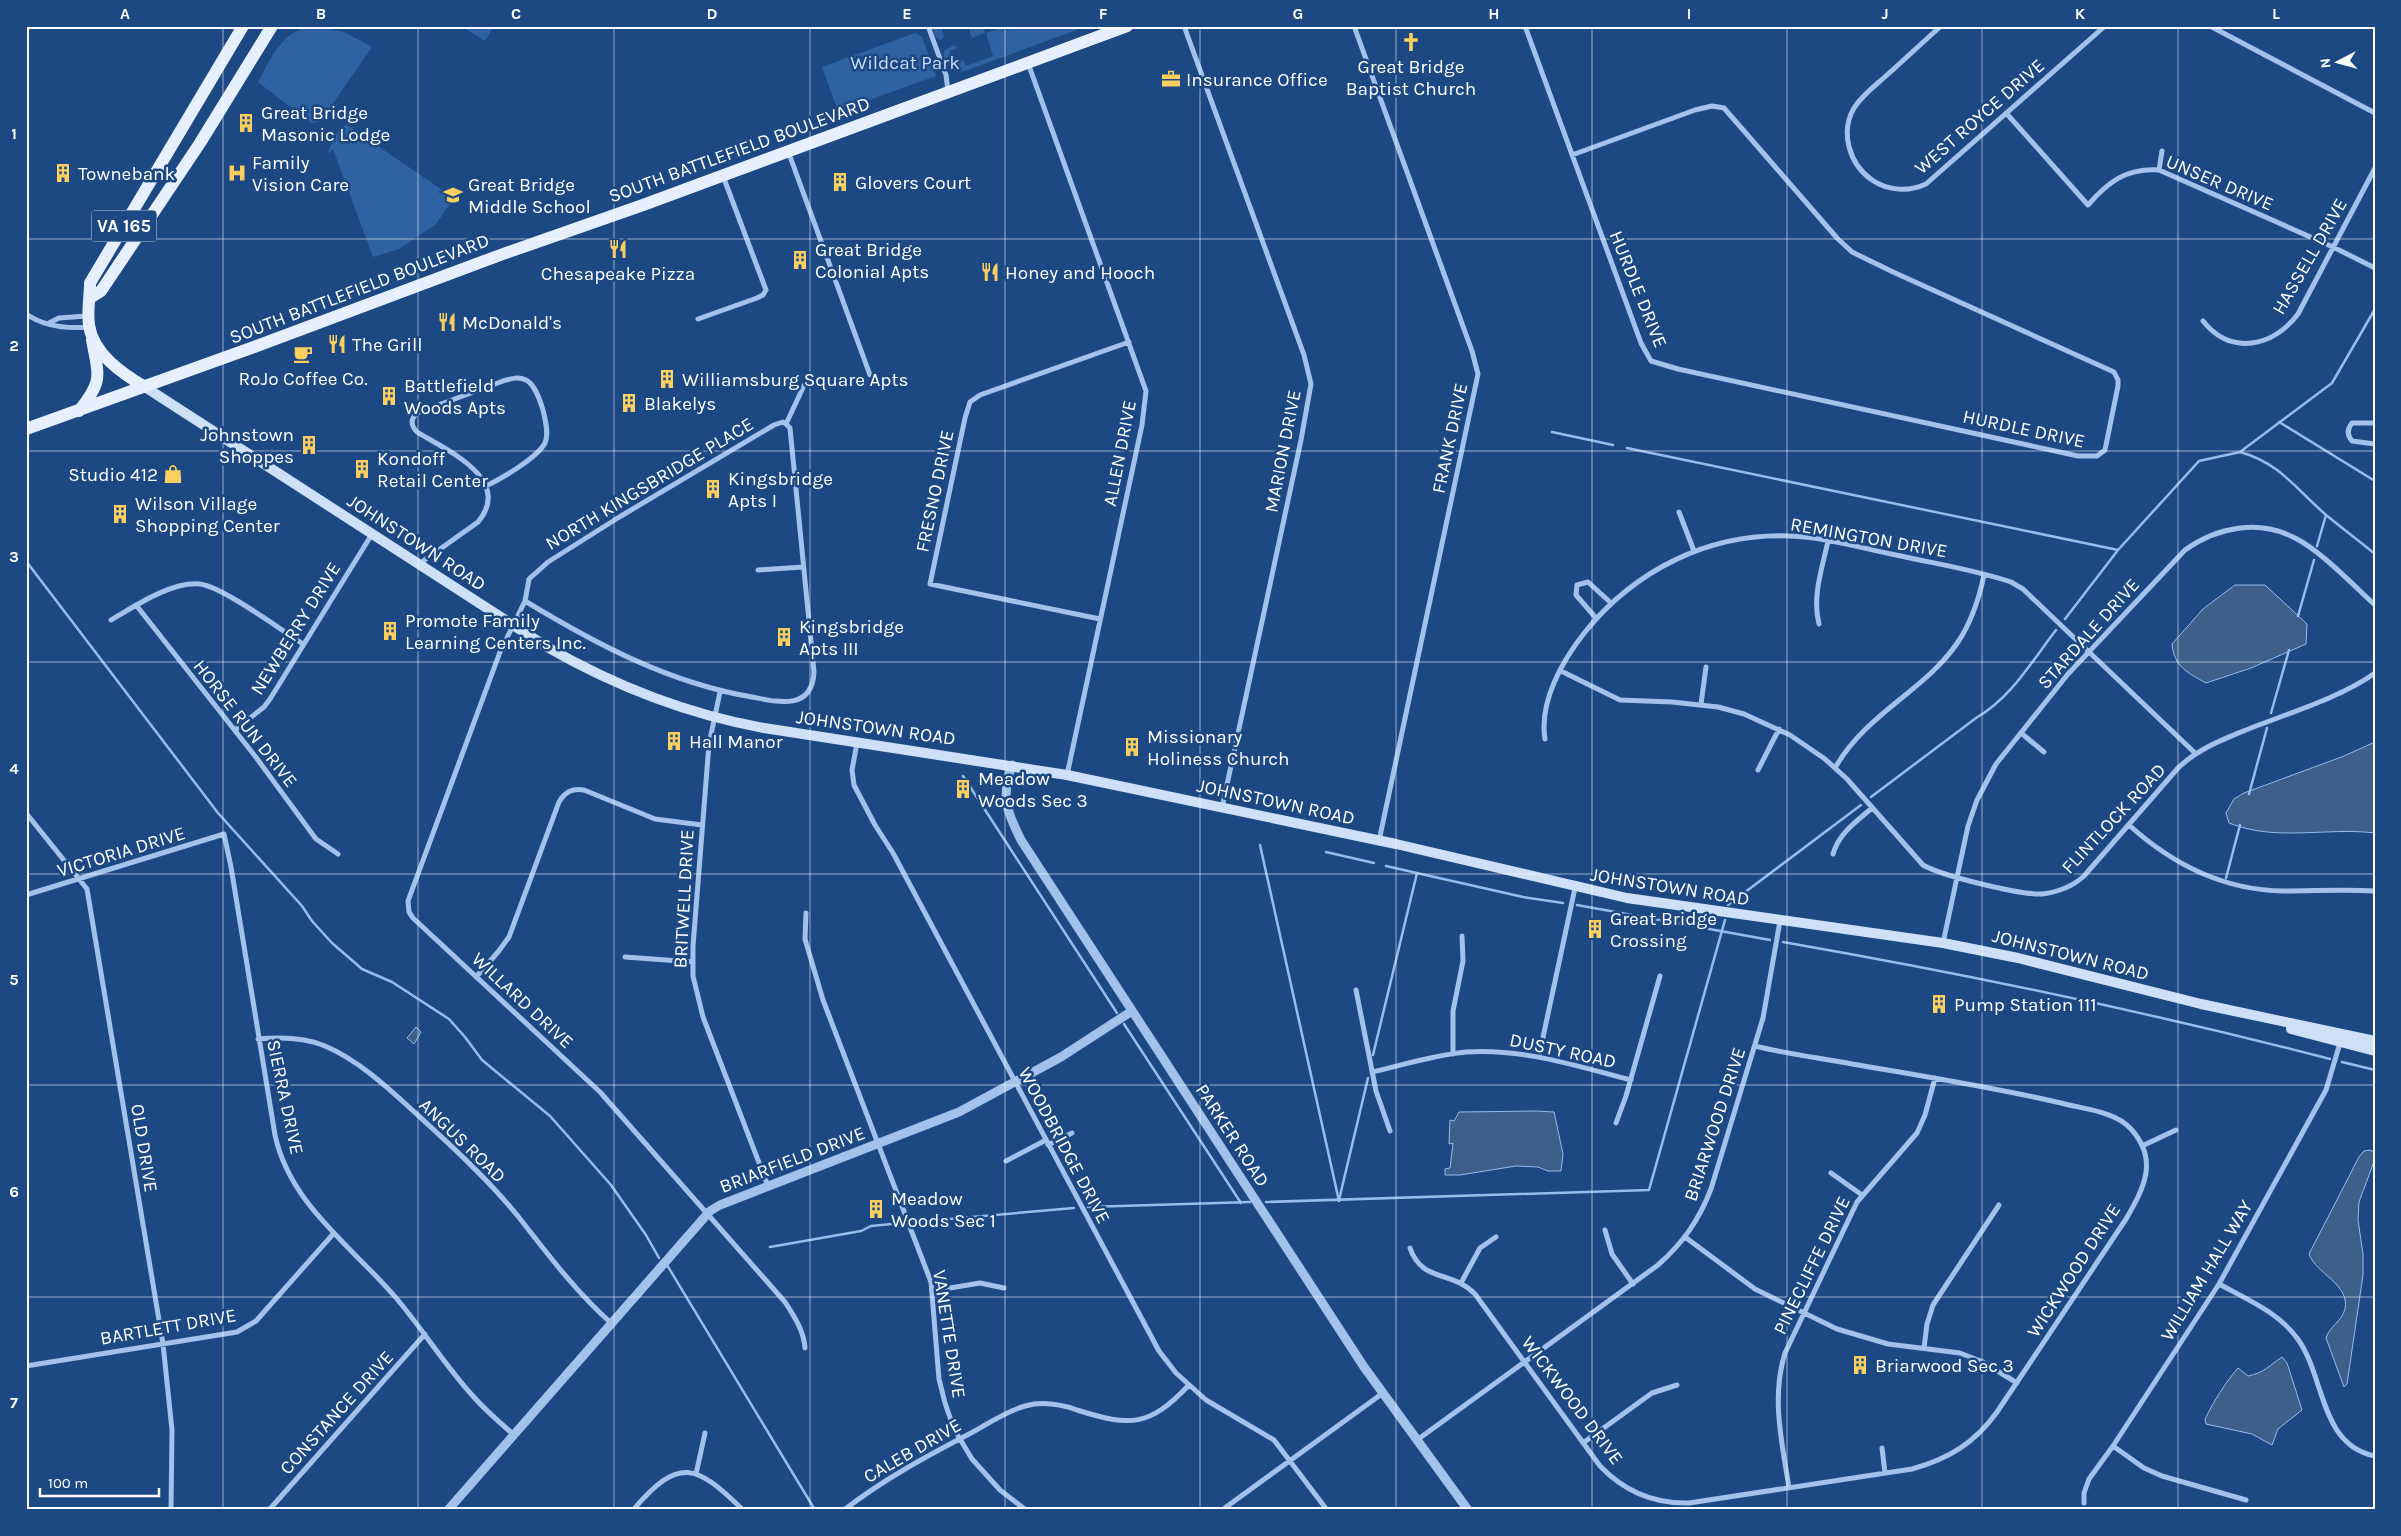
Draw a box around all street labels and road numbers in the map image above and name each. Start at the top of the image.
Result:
street label: WEST ROYCE DRIVE [1910,54,2049,179]
street label: SOUTH BATTLEFIELD BOULEVARD [606,92,873,208]
street label: UNSER DRIVE [2163,150,2277,215]
street label: HASSELL DRIVE [2268,195,2352,318]
road number: VA 165 [92,210,156,242]
street label: HURDLE DRIVE [1605,228,1672,351]
street label: SOUTH BATTLEFIELD BOULEVARD [226,229,492,349]
street label: FRANK DRIVE [1428,381,1472,495]
street label: MARION DRIVE [1260,388,1306,514]
street label: ALLEN DRIVE [1099,398,1141,508]
street label: HURDLE DRIVE [1961,405,2087,453]
street label: NORTH KINGSBRIDGE PLACE [542,413,757,555]
street label: FRESNO DRIVE [911,428,959,554]
street label: JOHNSTOWN ROAD [343,490,490,596]
street label: REMINGTON DRIVE [1789,513,1949,563]
street label: NEWBERRY DRIVE [246,558,346,699]
street label: STARDALE DRIVE [2033,574,2144,693]
street label: HORSE RUN DRIVE [189,655,302,792]
street label: JOHNSTOWN ROAD [795,706,957,750]
street label: FLINTLOCK ROAD [2057,759,2170,878]
street label: JOHNSTOWN ROAD [1195,775,1357,829]
street label: VICTORIA DRIVE [55,822,188,882]
street label: BRITWELL DRIVE [669,829,699,969]
street label: JOHNSTOWN ROAD [1589,864,1751,910]
street label: JOHNSTOWN ROAD [1990,925,2151,985]
street label: WILLARD DRIVE [467,948,578,1053]
street label: DUSTY ROAD [1508,1029,1618,1073]
street label: SIERRA DRIVE [262,1038,308,1157]
street label: BRIARWOOD DRIVE [1680,1044,1750,1204]
street label: WOODBRIDGE DRIVE [1014,1064,1115,1227]
street label: PARKER ROAD [1191,1080,1274,1191]
street label: ANGUS ROAD [414,1094,510,1188]
street label: OLD DRIVE [126,1102,162,1194]
street label: BRIARFIELD DRIVE [716,1122,868,1198]
street label: PINECLIFFE DRIVE [1769,1193,1855,1338]
street label: WILLIAM HALL WAY [2156,1196,2258,1345]
street label: WICKWOOD DRIVE [2022,1200,2125,1342]
street label: VANETTE DRIVE [928,1268,970,1400]
street label: BARTLETT DRIVE [98,1304,238,1350]
street label: WICKWOOD DRIVE [1517,1332,1628,1469]
street label: CONSTANCE DRIVE [275,1346,398,1479]
street label: CALEB DRIVE [860,1414,965,1488]

